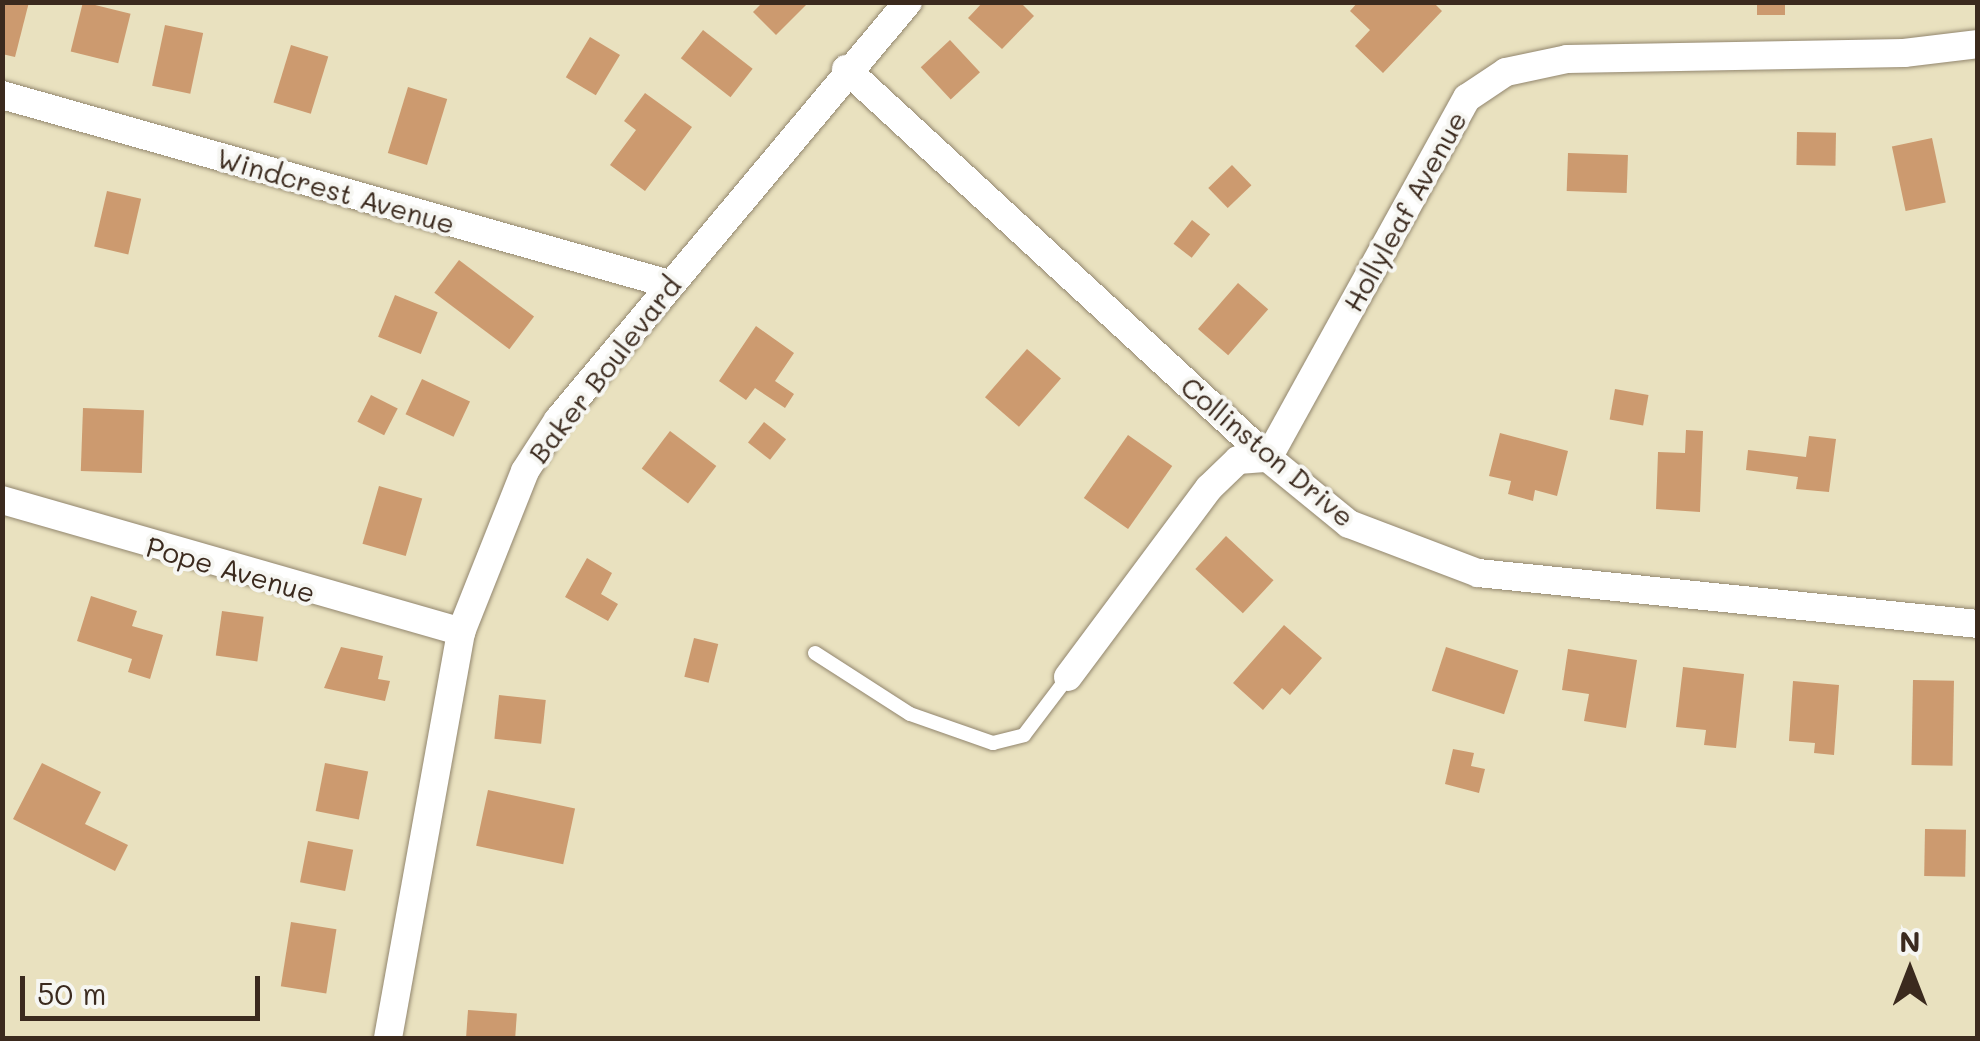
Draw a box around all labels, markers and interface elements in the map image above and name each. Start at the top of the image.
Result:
street label: Hollyleaf Avenue [1335,105,1473,317]
street label: Windcrest Avenue [213,140,459,240]
street label: Baker Boulevard [521,269,687,469]
street label: Collinston Drive [1175,369,1361,533]
street label: Pope Avenue [143,529,319,609]
north arrow [1860,921,1960,1021]
text: N [1899,923,1921,959]
scale bar [25,956,265,1018]
text: 50 m [37,973,107,1013]

